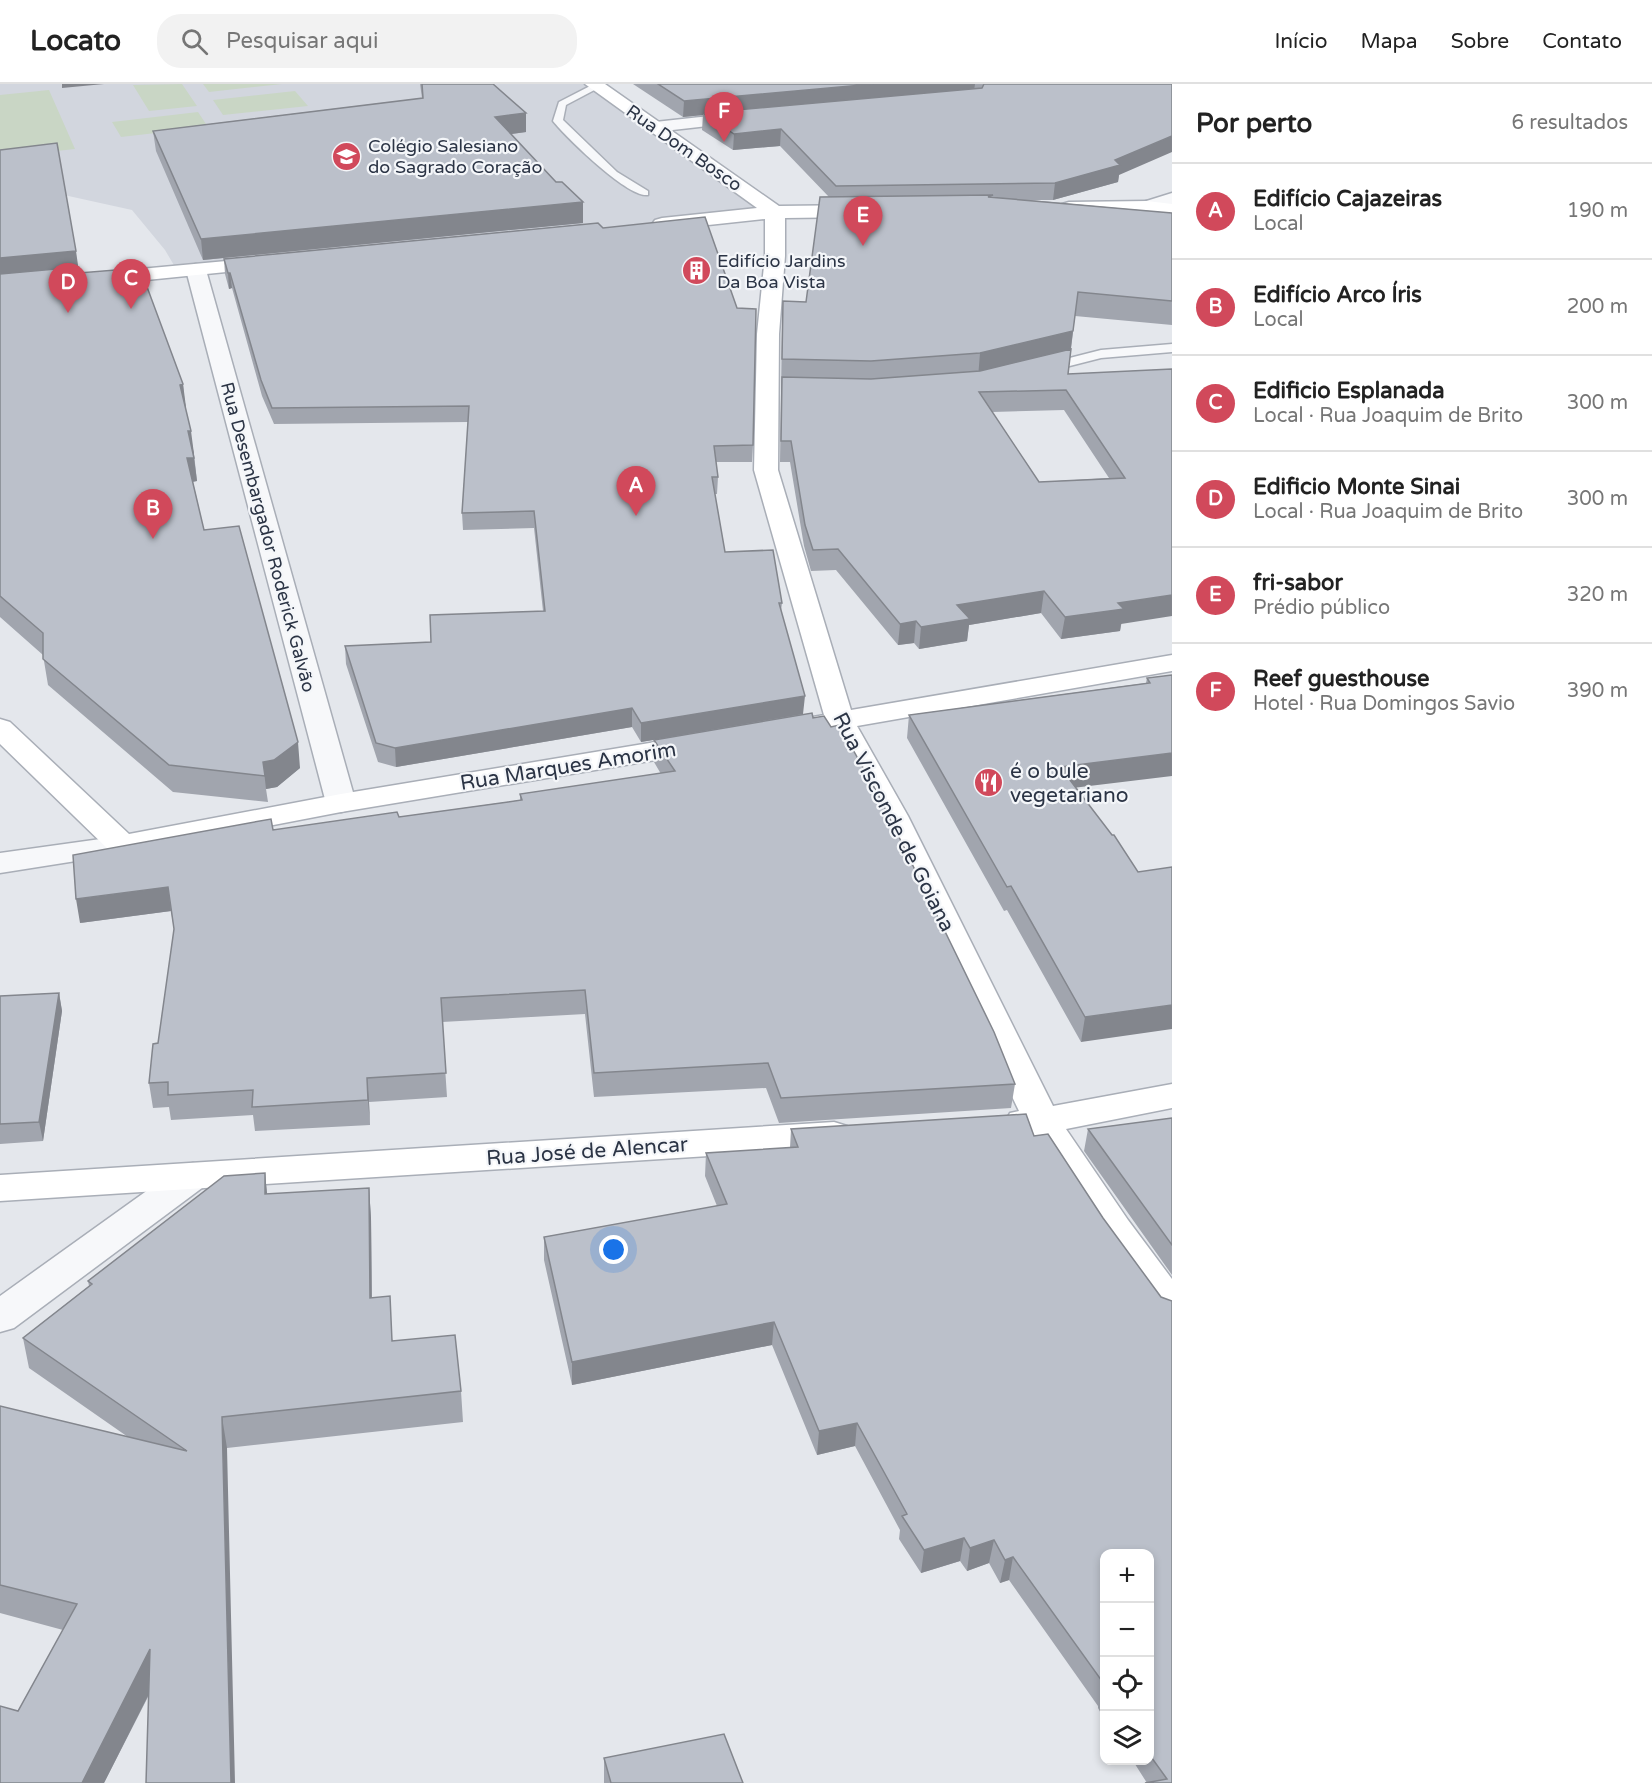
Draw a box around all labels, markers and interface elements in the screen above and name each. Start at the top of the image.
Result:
search box [157,14,577,68]
text: Locato [30,24,121,58]
icon: search [178,25,211,58]
text: Pesquisar aqui [226,28,378,54]
text: Início [1275,29,1327,54]
text: Mapa [1360,29,1418,54]
text: Sobre [1451,29,1509,54]
text: Contato [1542,29,1622,54]
pin: F [704,92,744,142]
street label: Rua Dom Bosco [622,100,746,196]
text: Por perto [1196,108,1312,139]
text: 6 resultados [1512,111,1628,135]
place label: Colégio Salesiano do Sagrado Coração [368,135,542,178]
school or university icon: Colégio Salesiano do Sagrado Coração [331,140,363,172]
text: Edifício Cajazeiras [1253,186,1442,212]
pin: E [844,196,882,246]
text: A [1208,199,1223,223]
text: 190 m [1567,199,1628,223]
text: Local [1253,212,1304,236]
place label: Edifício Jardins Da Boa Vista [717,250,846,293]
building icon: Edifício Jardins Da Boa Vista [680,255,712,287]
pin: C [112,260,150,309]
pin: D [48,264,88,313]
text: Edifício Arco Íris [1253,282,1422,308]
text: B [1209,295,1222,319]
text: 200 m [1567,295,1628,319]
text: Local [1253,308,1304,332]
text: Edificio Esplanada [1253,378,1445,404]
street label: Rua Desembargador Roderick Galvão [216,379,320,695]
text: C [1209,391,1222,415]
text: 300 m [1567,391,1628,415]
text: Local · Rua Joaquim de Brito [1253,404,1523,428]
pin: A [616,466,656,516]
text: Edificio Monte Sinai [1253,474,1460,500]
text: D [1208,487,1223,511]
text: 300 m [1567,487,1628,511]
pin: B [134,490,172,539]
text: Local · Rua Joaquim de Brito [1253,500,1523,524]
text: fri-sabor [1253,570,1343,596]
text: E [1209,583,1222,607]
text: 320 m [1567,583,1628,607]
text: Prédio público [1253,596,1390,620]
text: Reef guesthouse [1253,666,1430,692]
text: F [1209,679,1222,703]
text: 390 m [1567,679,1628,703]
text: Hotel · Rua Domingos Savio [1253,692,1515,716]
street label: Rua Visconde de Goiana [827,708,960,936]
street label: Rua Marques Amorim [458,737,678,796]
place label: é o bule vegetariano [1010,759,1128,808]
restaurant icon: é o bule vegetariano [973,767,1005,799]
street label: Rua José de Alencar [485,1132,689,1171]
your location [599,1235,628,1264]
map controls [1100,1549,1154,1765]
button: + [1100,1549,1154,1603]
button: − [1100,1603,1154,1657]
button: locate [1100,1657,1154,1711]
button: layers [1100,1711,1154,1765]

